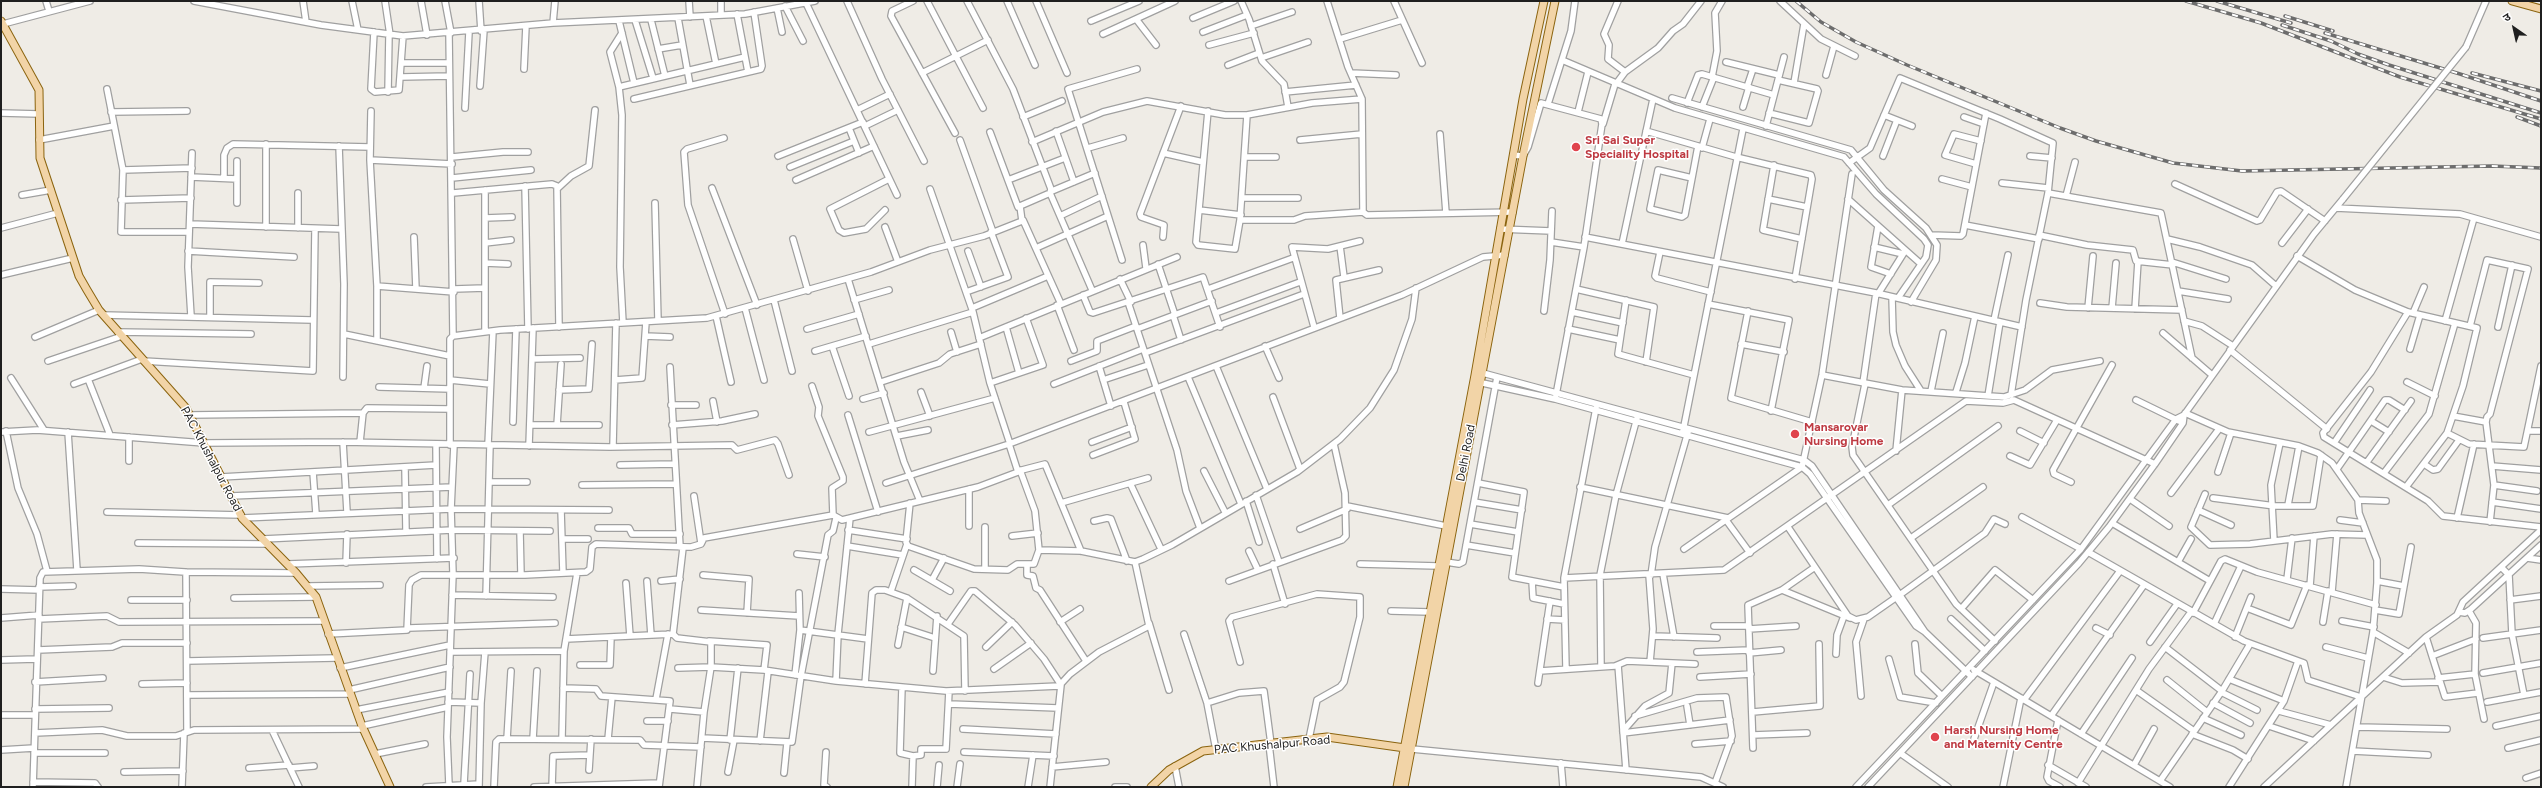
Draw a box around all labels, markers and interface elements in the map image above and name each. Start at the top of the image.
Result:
north arrow [2494,8,2534,48]
text: उ [2501,10,2513,25]
place label: Sri Sai Super Speciality Hospital [1585,133,1689,161]
marker: Sri Sai Super Speciality Hospital [1570,141,1582,153]
street label: PAC Khushalpur Road [177,404,245,514]
place label: Mansarovar Nursing Home [1804,420,1883,448]
street label: Delhi Road [1453,423,1479,483]
marker: Mansarovar Nursing Home [1789,428,1801,440]
place label: Harsh Nursing Home and Maternity Centre [1944,723,2063,751]
marker: Harsh Nursing Home and Maternity Centre [1929,731,1941,743]
street label: PAC Khushalpur Road [1213,733,1331,757]

